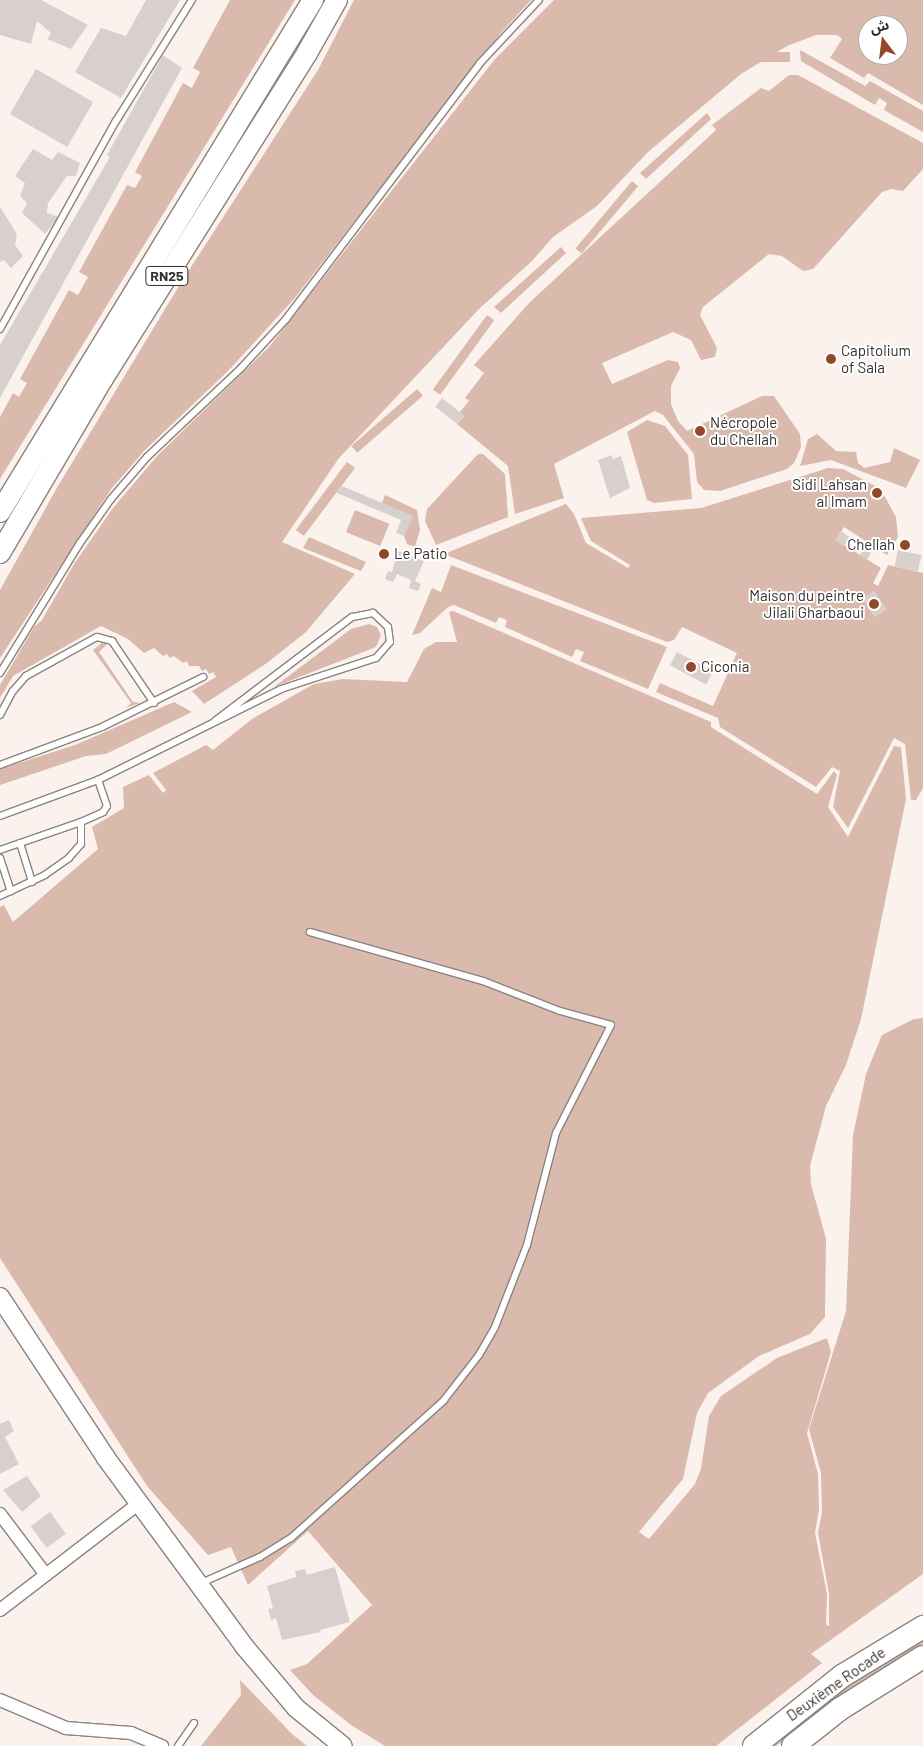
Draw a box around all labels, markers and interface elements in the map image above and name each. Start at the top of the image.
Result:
north arrow [858,15,908,65]
text: ش [868,15,891,37]
road number: RN25 [144,264,190,288]
place label: Capitolium of Sala [841,341,911,376]
marker: Capitolium of Sala [825,353,837,365]
place label: Nécropole du Chellah [710,413,777,448]
marker: Nécropole du Chellah [694,425,706,437]
place label: Sidi Lahsan al Imam [792,475,867,510]
marker: Sidi Lahsan al Imam [871,487,883,499]
place label: Chellah [847,536,895,554]
marker: Chellah [899,539,911,551]
place label: Le Patio [394,545,447,563]
marker: Le Patio [378,548,390,560]
place label: Maison du peintre Jilali Gharbaoui [749,586,864,621]
marker: Maison du peintre Jilali Gharbaoui [868,598,880,610]
place label: Ciconia [701,658,749,676]
marker: Ciconia [685,661,697,673]
street label: Deuxième Rocade [783,1643,889,1725]

